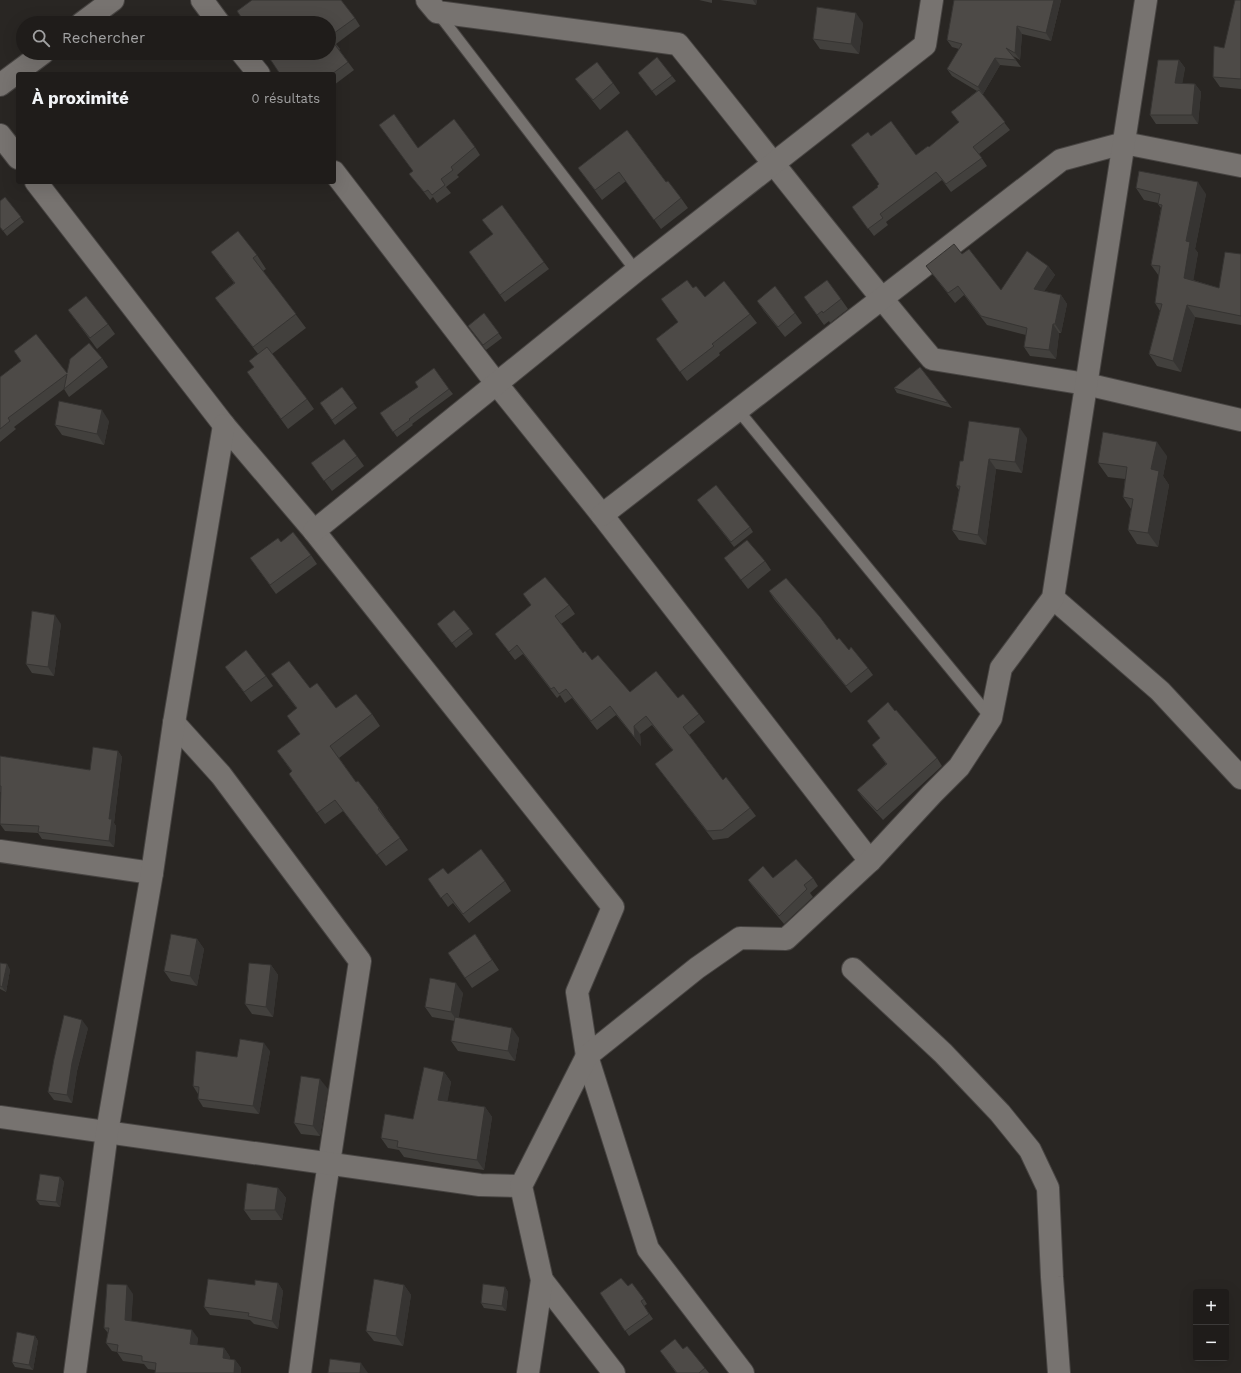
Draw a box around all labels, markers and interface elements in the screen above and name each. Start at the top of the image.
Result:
search box [16,16,336,60]
icon: search [30,27,52,49]
text: Rechercher [62,29,145,47]
text: À proximité [32,88,129,108]
text: 0 résultats [251,91,320,106]
map controls [1193,1289,1229,1361]
button: + [1193,1289,1229,1325]
button: − [1193,1325,1229,1361]

